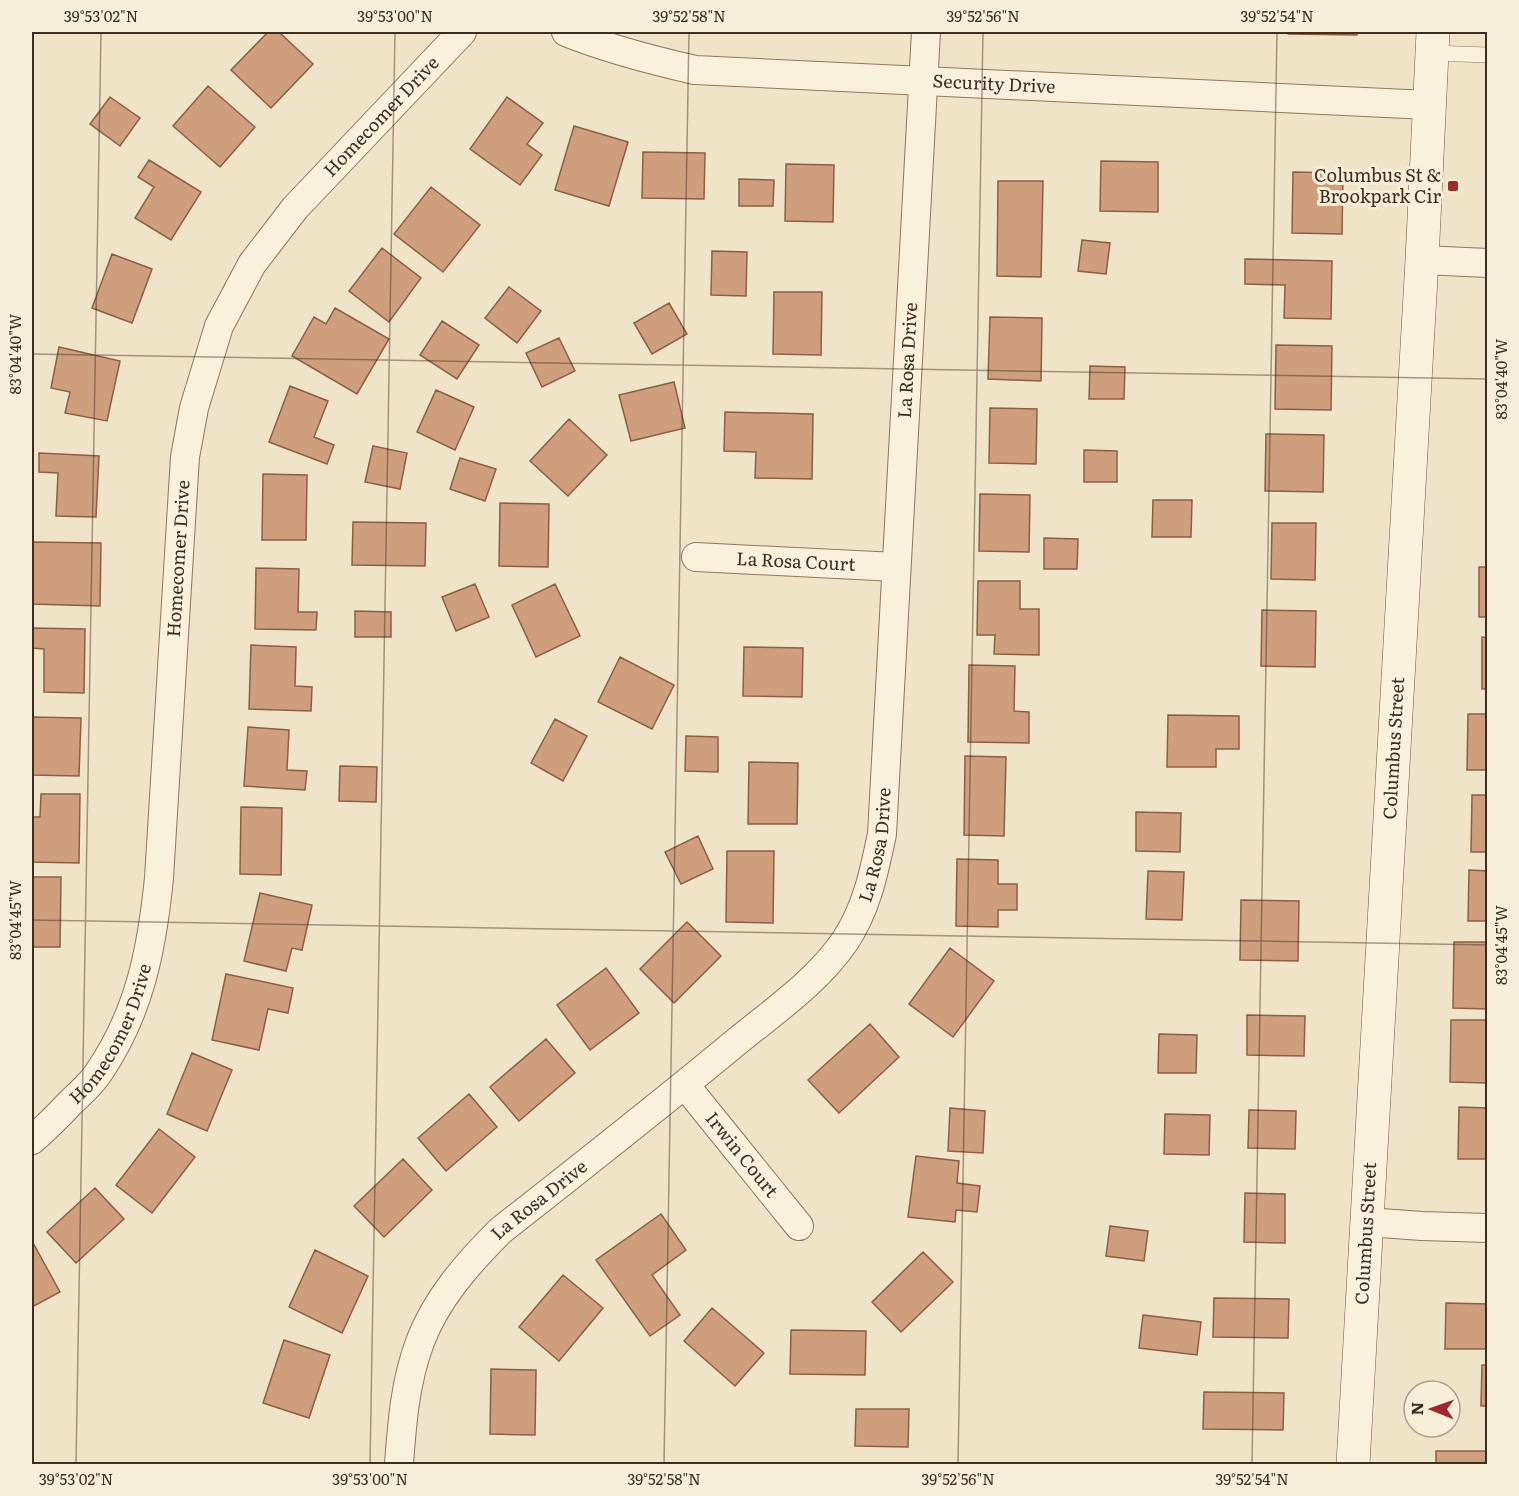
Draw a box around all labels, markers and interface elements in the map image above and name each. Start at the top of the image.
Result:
text: 39°53'02"N [64,4,138,27]
text: 39°53'00"N [357,4,433,27]
text: 39°52'58"N [652,4,726,27]
text: 39°52'56"N [946,4,1020,27]
text: 39°52'54"N [1240,4,1314,27]
street label: Homecomer Drive [317,49,444,182]
street label: Security Drive [932,66,1056,99]
place label: Columbus St & Brookpark Cir [1314,161,1441,209]
marker: Columbus St & Brookpark Cir [1446,179,1460,193]
street label: La Rosa Drive [890,301,923,419]
text: 83°04'40"W [3,313,26,394]
text: 83°04'40"W [1489,338,1512,419]
street label: Homecomer Drive [159,479,196,638]
street label: La Rosa Court [736,544,857,577]
street label: Columbus Street [1375,675,1410,820]
street label: La Rosa Drive [851,787,897,905]
text: 83°04'45"W [3,879,26,960]
text: 83°04'45"W [1489,904,1512,985]
street label: Homecomer Drive [62,961,157,1110]
street label: Irwin Court [700,1105,786,1203]
street label: La Rosa Drive [484,1152,592,1245]
street label: Columbus Street [1347,1161,1382,1305]
north arrow [1402,1379,1462,1439]
text: N [1404,1402,1428,1416]
text: 39°53'02"N [39,1467,113,1490]
text: 39°53'00"N [332,1467,408,1490]
text: 39°52'58"N [627,1467,701,1490]
text: 39°52'56"N [921,1467,995,1490]
text: 39°52'54"N [1215,1467,1289,1490]

